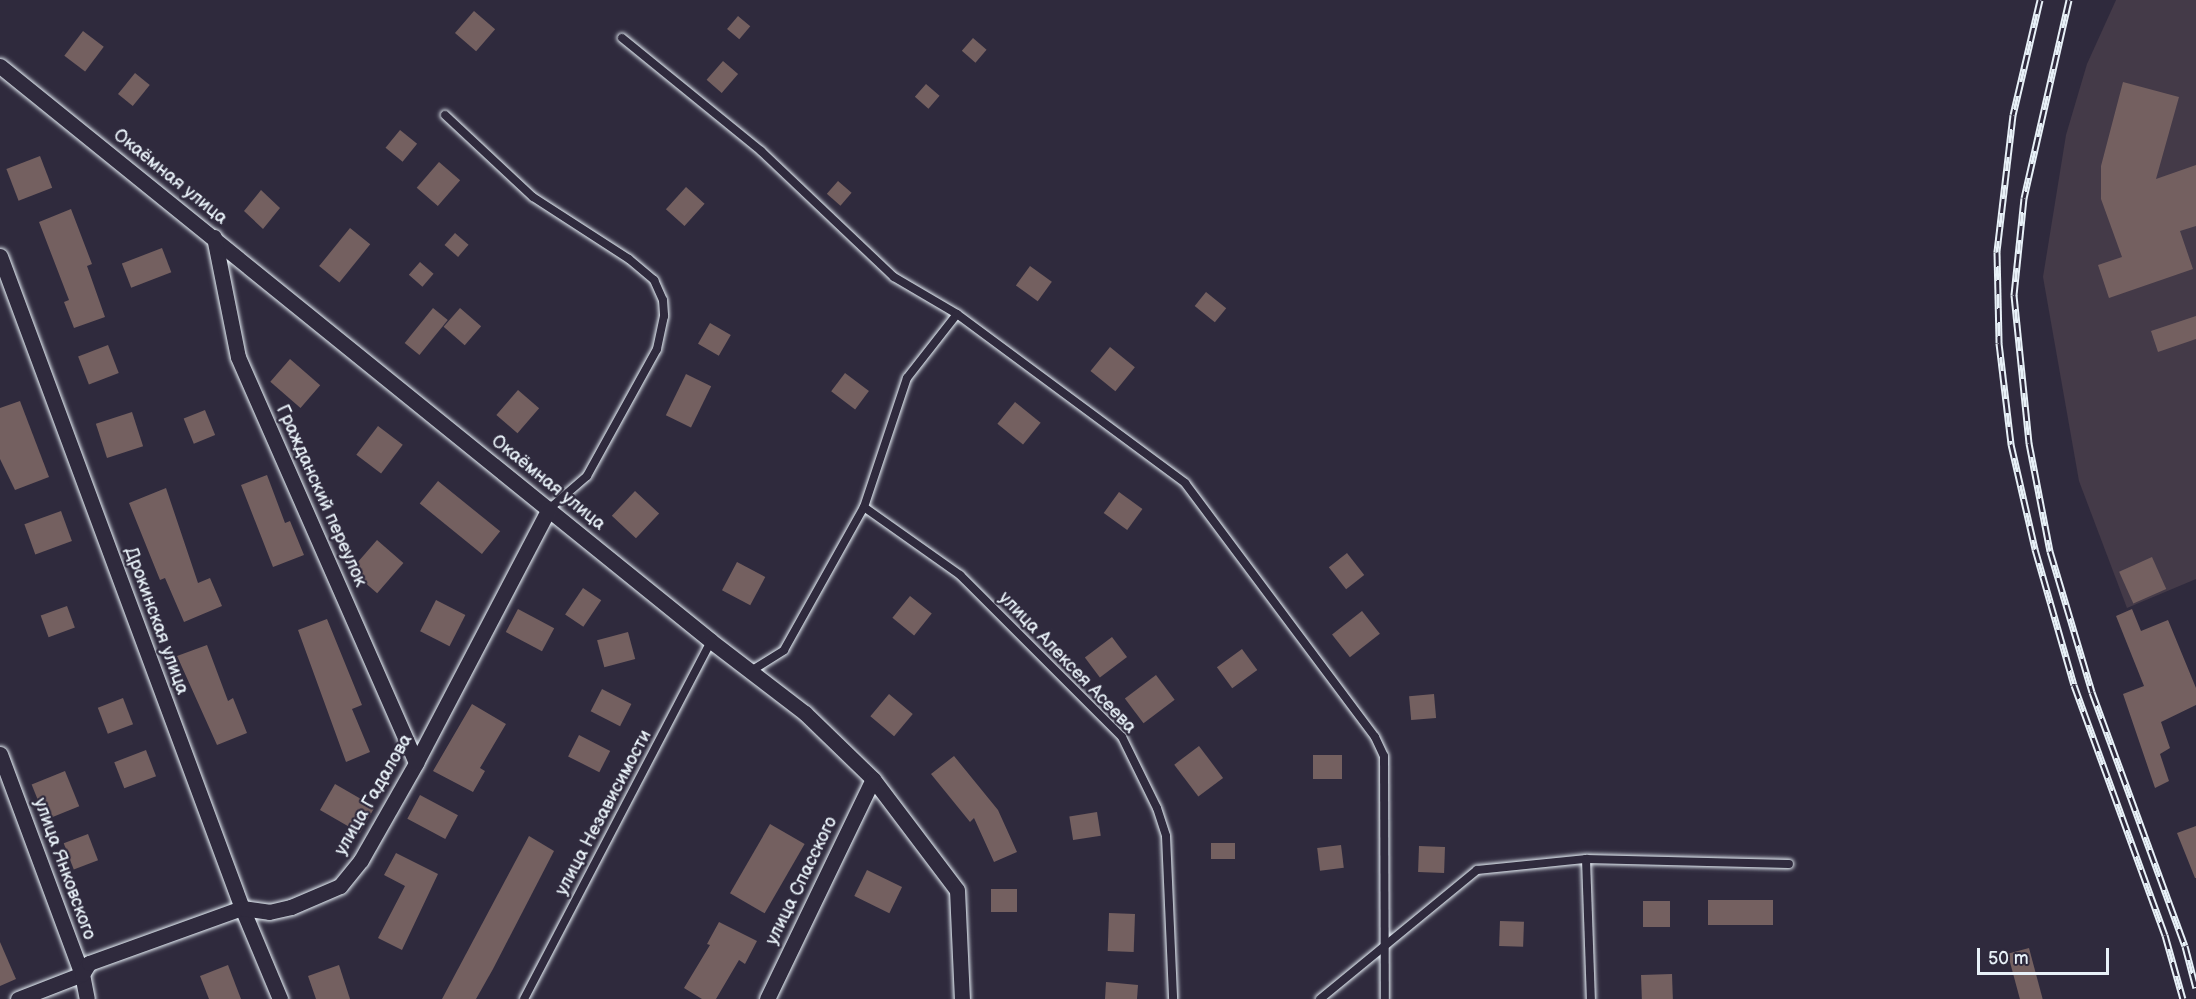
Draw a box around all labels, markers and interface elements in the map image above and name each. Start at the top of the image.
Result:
street label: Окаёмная улица [109,125,231,229]
street label: Гражданский переулок [271,402,371,590]
street label: Окаёмная улица [487,431,609,535]
street label: Дрокинская улица [119,544,193,698]
street label: улица Алексея Асеева [994,588,1140,738]
street label: улица Независимости [551,727,657,899]
street label: улица Гадалова [331,730,417,860]
street label: улица Янковского [28,795,100,943]
street label: улица Спасского [762,813,842,949]
scale bar [1980,936,2112,974]
text: 50 m [1988,948,2029,969]

